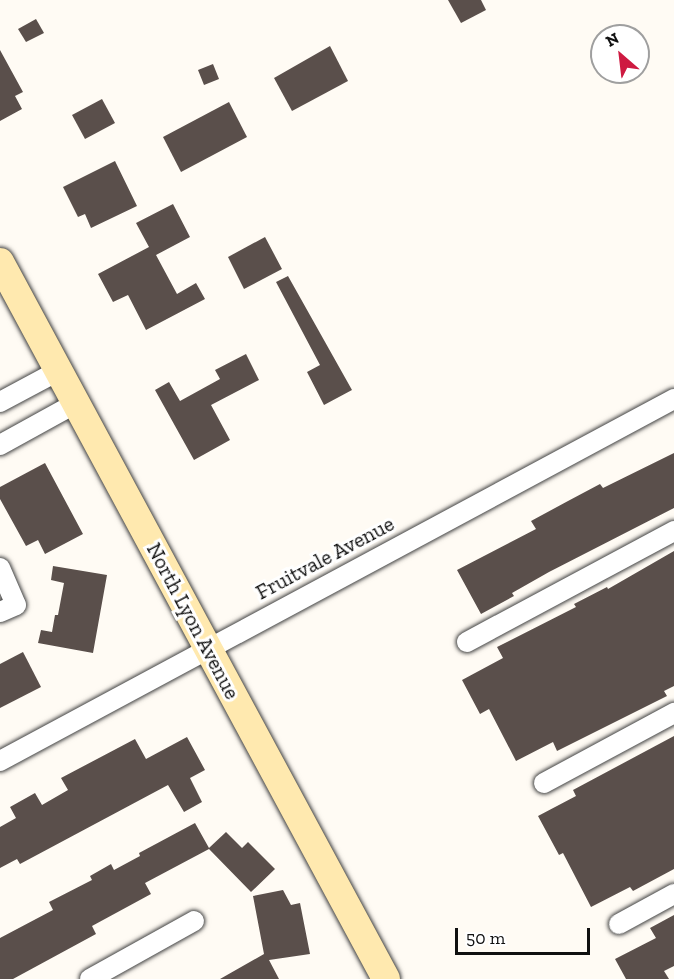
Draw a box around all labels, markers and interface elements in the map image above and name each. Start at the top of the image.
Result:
north arrow [590,24,650,84]
text: N [602,28,622,51]
street label: Fruitvale Avenue [251,511,399,605]
street label: North Lyon Avenue [141,538,245,704]
scale bar [458,916,593,954]
text: 50 m [466,927,505,949]

